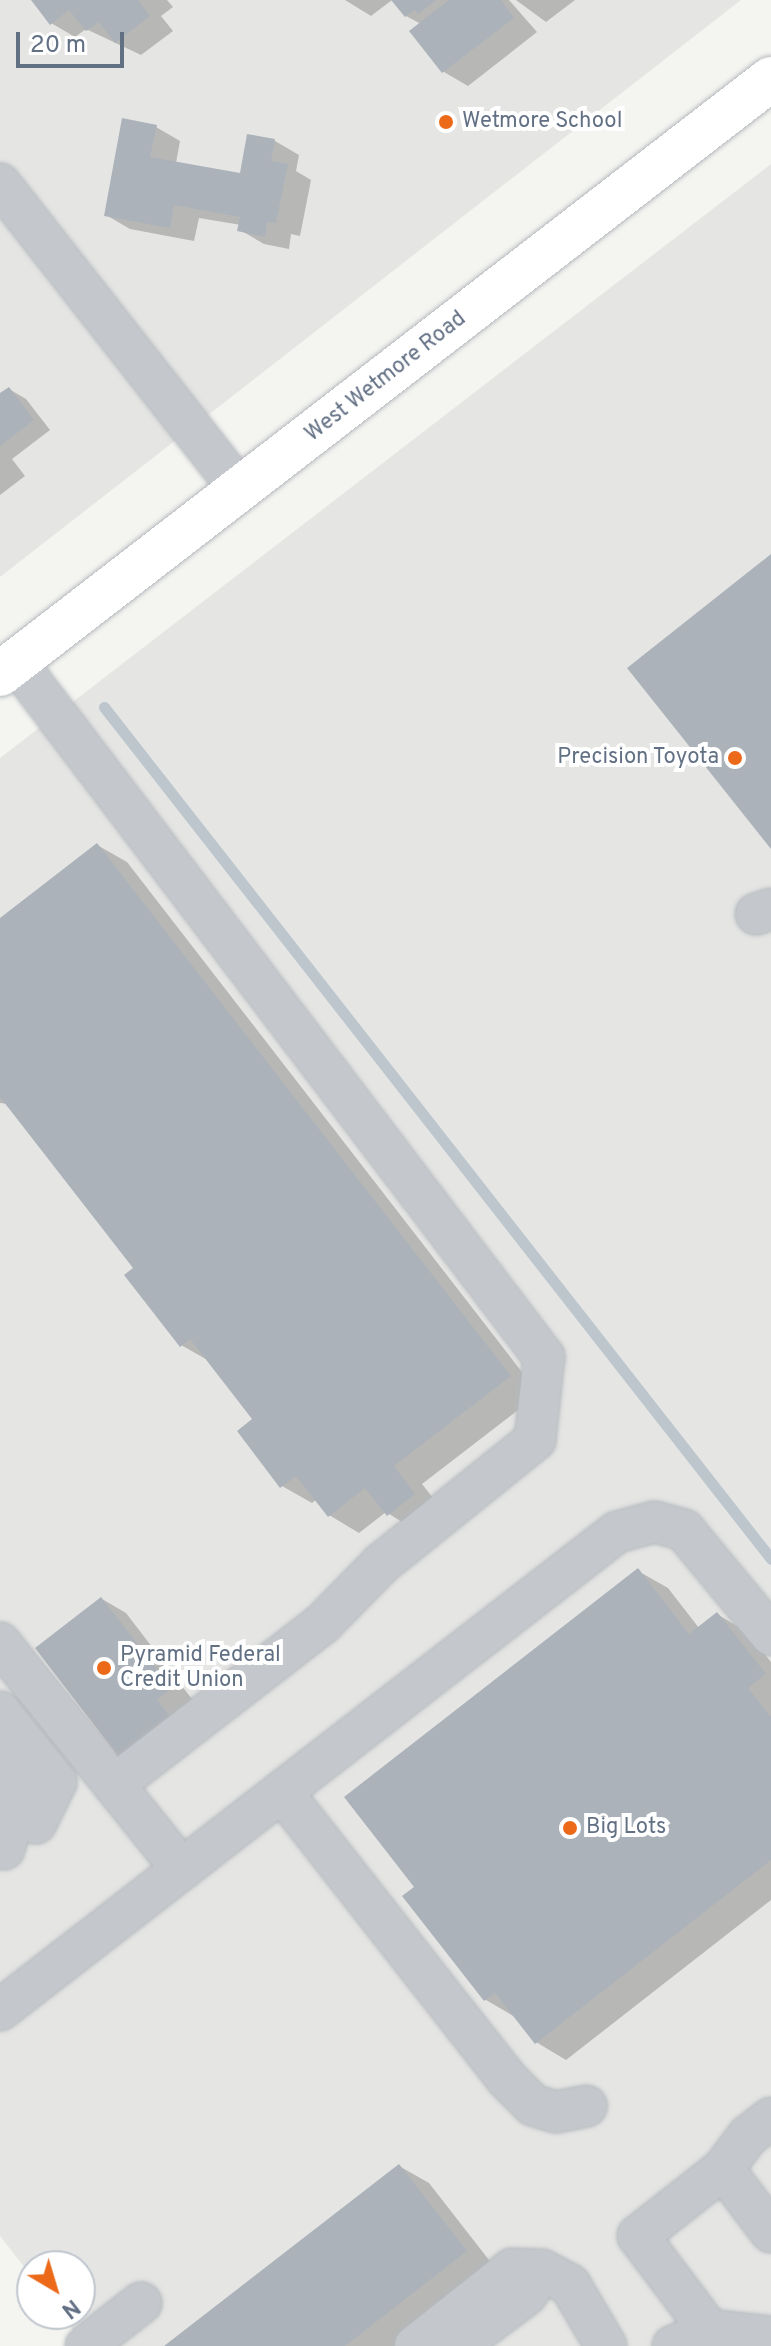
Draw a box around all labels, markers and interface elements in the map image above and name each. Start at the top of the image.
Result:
scale bar [20,16,128,66]
text: 20 m [30,31,86,61]
place label: Wetmore School [462,109,622,135]
marker: Wetmore School [437,113,455,131]
street label: West Wetmore Road [300,306,472,448]
place label: Precision Toyota [556,745,719,771]
marker: Precision Toyota [726,749,744,767]
place label: Pyramid Federal Credit Union [120,1642,281,1694]
marker: Pyramid Federal Credit Union [95,1659,113,1677]
place label: Big Lots [586,1815,666,1841]
marker: Big Lots [561,1819,579,1837]
north arrow [16,2250,96,2330]
text: N [55,2292,84,2323]

